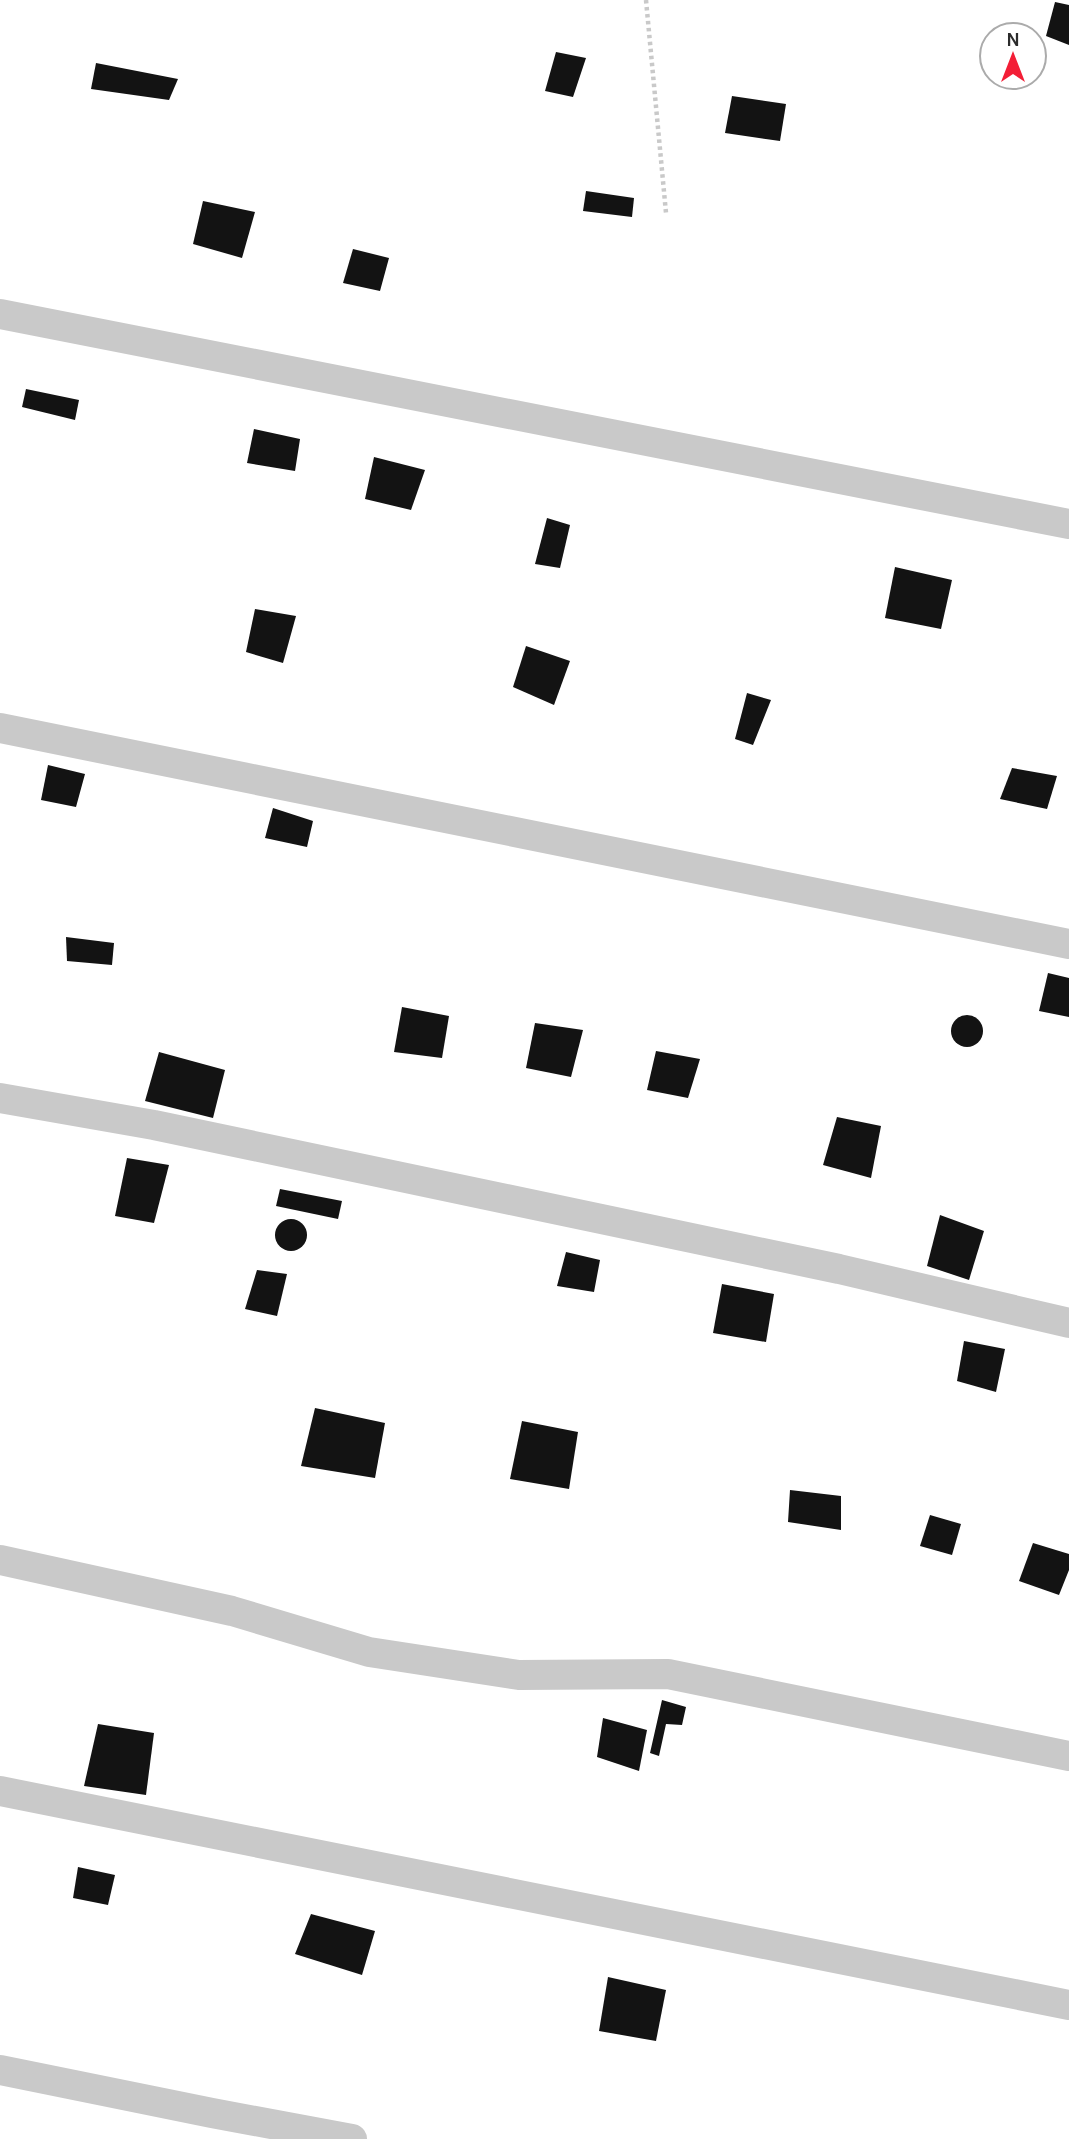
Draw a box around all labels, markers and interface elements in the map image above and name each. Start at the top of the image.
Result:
north arrow [978,21,1048,91]
text: N [1006,29,1020,51]

